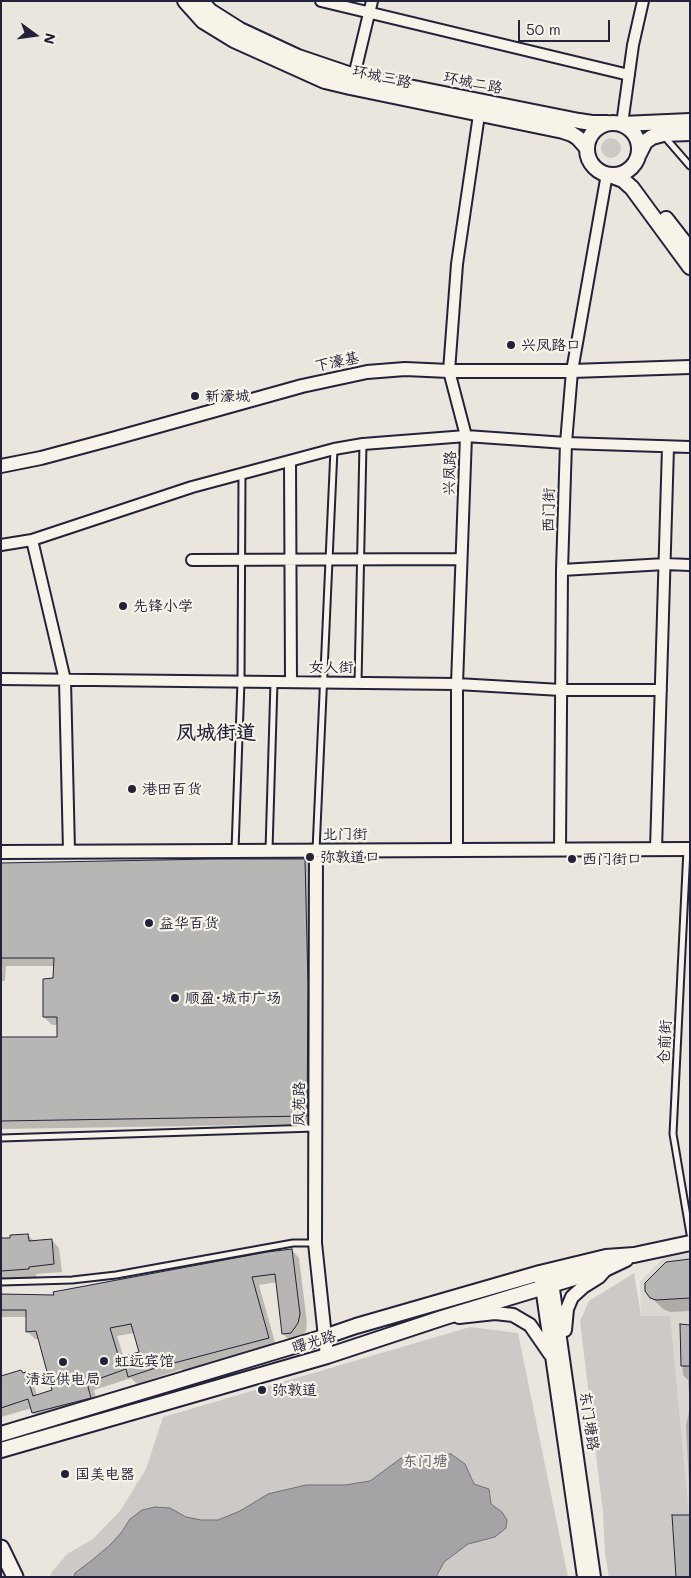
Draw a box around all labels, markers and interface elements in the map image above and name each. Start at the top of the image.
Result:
north arrow [10,10,60,60]
scale bar [521,10,614,42]
text: 50 m [526,19,561,39]
text: N [40,31,61,46]
street label: 环城三路 [351,62,413,92]
street label: 环城二路 [442,68,504,98]
place label: 兴凤路口 [521,336,581,354]
marker: 兴凤路口 [505,339,517,351]
street label: 下濠基 [313,349,361,375]
place label: 新濠城 [205,387,250,405]
marker: 新濠城 [189,390,201,402]
street label: 兴凤路 [440,450,460,496]
street label: 西门街 [540,487,558,533]
place label: 先锋小学 [133,597,193,615]
marker: 先锋小学 [117,600,129,612]
street label: 女人街 [309,658,353,676]
district label: 凤城街道 [176,721,256,745]
place label: 港田百货 [142,780,202,798]
marker: 港田百货 [126,783,138,795]
street label: 北门街 [323,825,367,843]
place label: 弥敦道口 [320,848,380,866]
place label: 西门街口 [582,850,642,868]
marker: 弥敦道口 [304,851,316,863]
marker: 西门街口 [566,853,578,865]
place label: 益华百货 [159,914,219,932]
marker: 益华百货 [143,917,155,929]
place label: 顺盈·城市广场 [185,989,282,1007]
marker: 顺盈·城市广场 [169,992,181,1004]
street label: 仓前街 [655,1019,675,1065]
street label: 凤苑路 [290,1082,308,1126]
street label: 曙光路 [290,1327,338,1357]
place label: 虹远宾馆 [114,1352,174,1370]
marker: 虹远宾馆 [98,1355,110,1367]
marker: 清远供电局 [57,1356,69,1368]
place label: 清远供电局 [26,1370,100,1388]
place label: 弥敦道 [272,1381,317,1399]
marker: 弥敦道 [256,1384,268,1396]
street label: 东门塘路 [576,1390,602,1452]
park label: 东门塘 [403,1452,447,1470]
place label: 国美电器 [75,1465,135,1483]
marker: 国美电器 [59,1468,71,1480]

